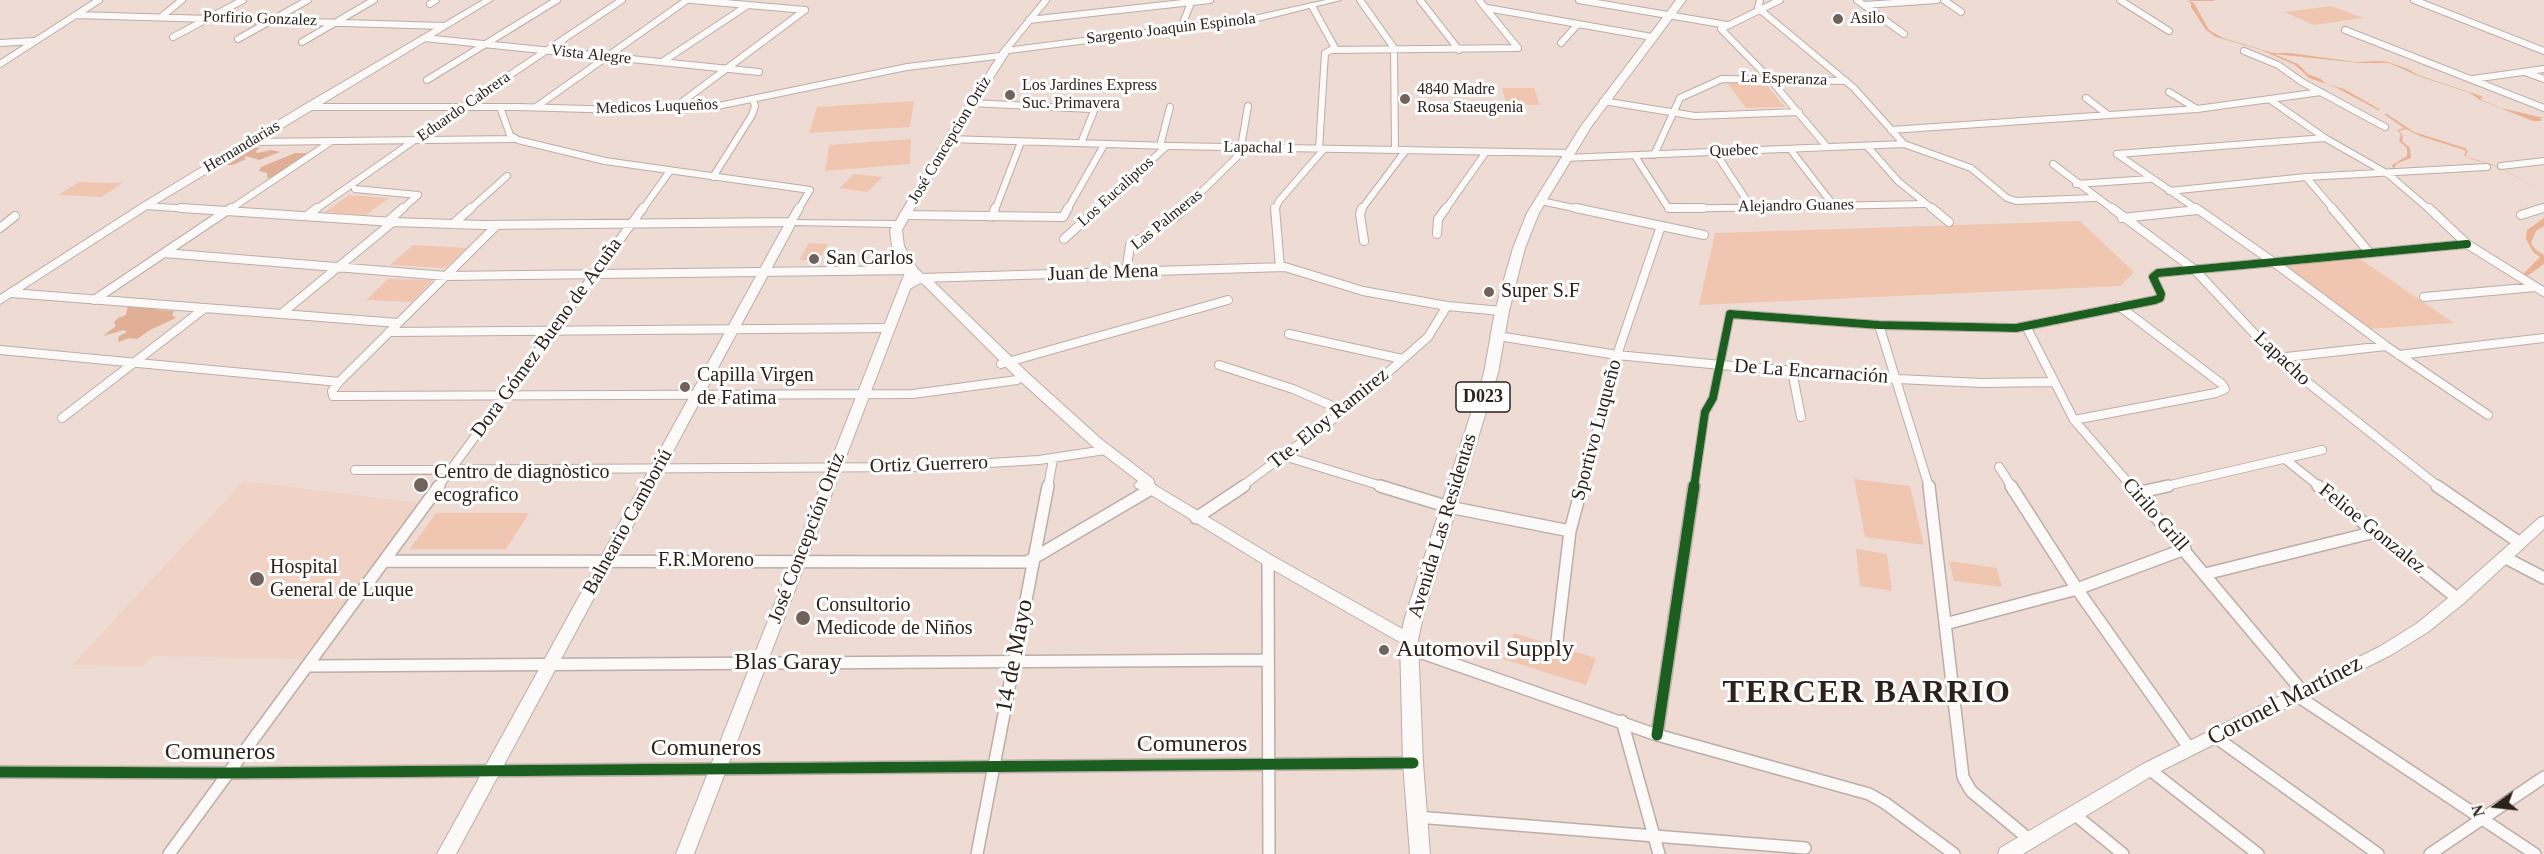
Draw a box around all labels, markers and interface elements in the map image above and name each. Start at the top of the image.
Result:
street label: Porfirio Gonzalez [203,7,317,31]
street label: Sargento Joaquin Espinola [1085,9,1257,49]
place label: Asilo [1850,9,1885,29]
marker: Asilo [1831,12,1845,26]
street label: Vista Alegre [550,41,632,69]
street label: Eduardo Cabrera [414,68,514,146]
street label: La Esperanza [1740,68,1828,90]
street label: José Concepcion Ortiz [904,73,996,207]
place label: Los Jardines Express Suc. Primavera [1022,76,1157,114]
place label: 4840 Madre Rosa Staeugenia [1417,80,1523,118]
marker: Los Jardines Express Suc. Primavera [1003,88,1017,102]
marker: 4840 Madre Rosa Staeugenia [1398,92,1412,106]
street label: Medicos Luqueños [596,95,718,119]
street label: Hernandarias [201,117,283,177]
street label: Lapachal 1 [1224,138,1294,158]
street label: Quebec [1709,141,1759,161]
street label: Los Eucaliptos [1074,153,1158,231]
street label: Las Palmeras [1128,186,1206,254]
street label: Alejandro Guanes [1738,195,1854,217]
street label: Dora Gómez Bueno de Acuña [466,233,628,443]
place label: San Carlos [826,247,913,271]
marker: San Carlos [807,252,821,266]
street label: Juan de Mena [1047,259,1159,287]
place label: Super S.F [1501,280,1580,304]
marker: Super S.F [1482,285,1496,299]
street label: Lapacho [2249,327,2315,391]
street label: De La Encarnación [1733,355,1889,389]
street label: Sportivo Luqueño [1567,357,1627,503]
street label: Tte. Eloy Ramirez [1264,363,1394,475]
place label: Capilla Virgen de Fatima [697,364,814,411]
marker: Capilla Virgen de Fatima [678,380,692,394]
road number: D023 [1456,382,1510,412]
street label: Avenida Las Residentas [1403,431,1483,621]
street label: Balneario Camboriú [578,445,678,599]
street label: José Concepción Ortiz [763,449,851,627]
street label: Ortiz Guerrero [869,451,989,479]
place label: Centro de diagnòstico ecografico [434,461,610,508]
street label: Cirilo Grill [2117,473,2193,557]
marker: Centro de diagnòstico ecografico [412,476,430,494]
street label: Felioe Gonzalez [2314,479,2430,579]
street label: F.R.Moreno [658,549,754,573]
place label: Hospital General de Luque [270,556,413,603]
marker: Hospital General de Luque [248,570,266,588]
place label: Consultorio Medicode de Niños [816,594,973,641]
street label: 14 de Mayo [990,597,1040,715]
marker: Consultorio Medicode de Niños [794,609,812,627]
place label: Automovil Supply [1396,636,1574,664]
marker: Automovil Supply [1377,643,1391,657]
street label: Blas Garay [734,649,842,677]
street label: Coronel Martínez [2203,650,2367,752]
district label: TERCER BARRIO [1723,675,2011,713]
street label: Comuneros [1137,731,1247,759]
street label: Comuneros [651,735,761,763]
street label: Comuneros [165,739,275,767]
north arrow [2466,776,2526,836]
text: N [2468,803,2488,819]

